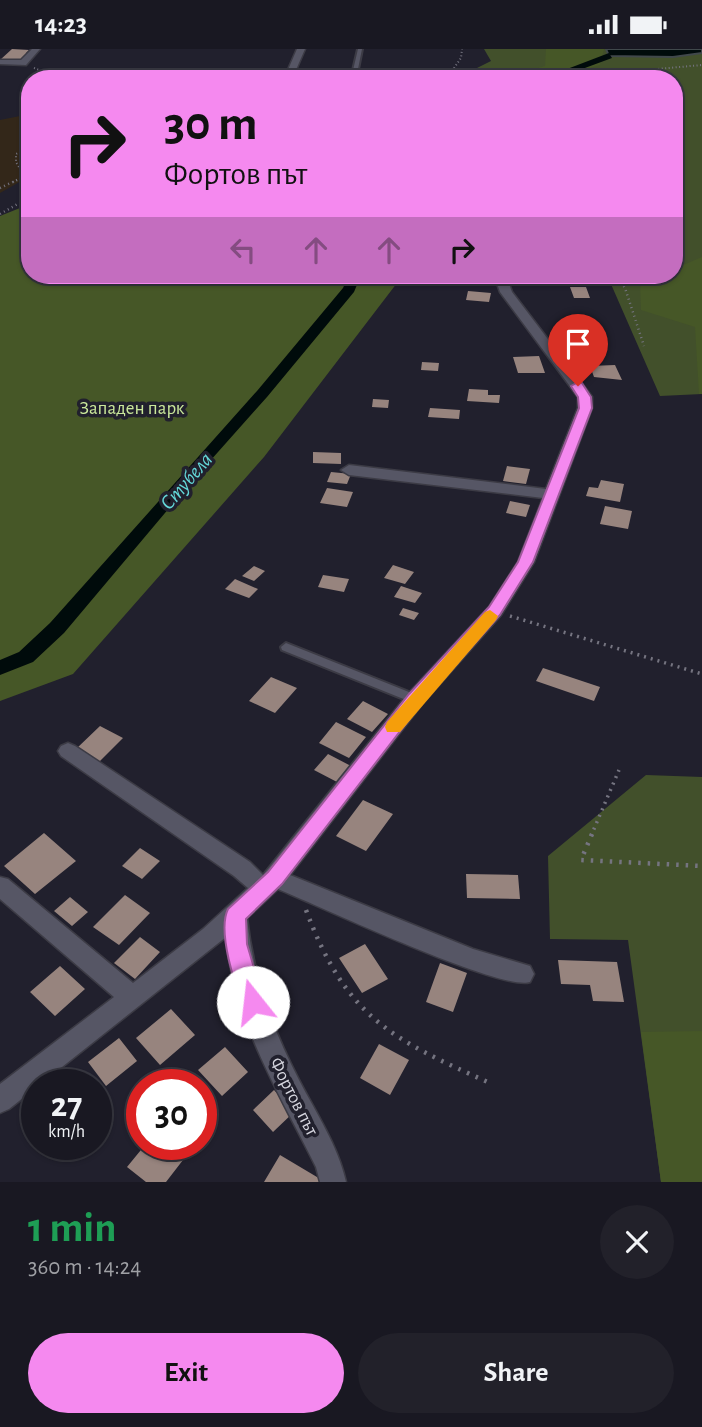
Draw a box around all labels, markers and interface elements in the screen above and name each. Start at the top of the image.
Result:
text: 14:23 [35,11,87,37]
icon: right [49,98,140,189]
text: 30 m [164,100,258,149]
text: Фортов път [164,158,307,190]
icon: left [224,231,262,269]
icon: ahead [297,231,335,269]
icon: ahead [370,231,408,269]
icon: right [443,231,481,269]
pin [548,314,608,386]
icon: arrive [559,325,597,363]
park label: Западен парк [79,399,185,418]
water label: Стубела [156,449,217,514]
position arrow [216,965,290,1039]
street label: Фортов път [266,1054,322,1139]
speed limit sign: 30 [126,1069,217,1160]
text: 27 [51,1088,82,1123]
text: km/h [48,1123,85,1141]
button: close [600,1205,674,1279]
text: 1 min [28,1207,117,1249]
text: 360 m · 14:24 [28,1256,141,1279]
button: Exit [28,1333,344,1413]
button: Share [358,1333,674,1413]

